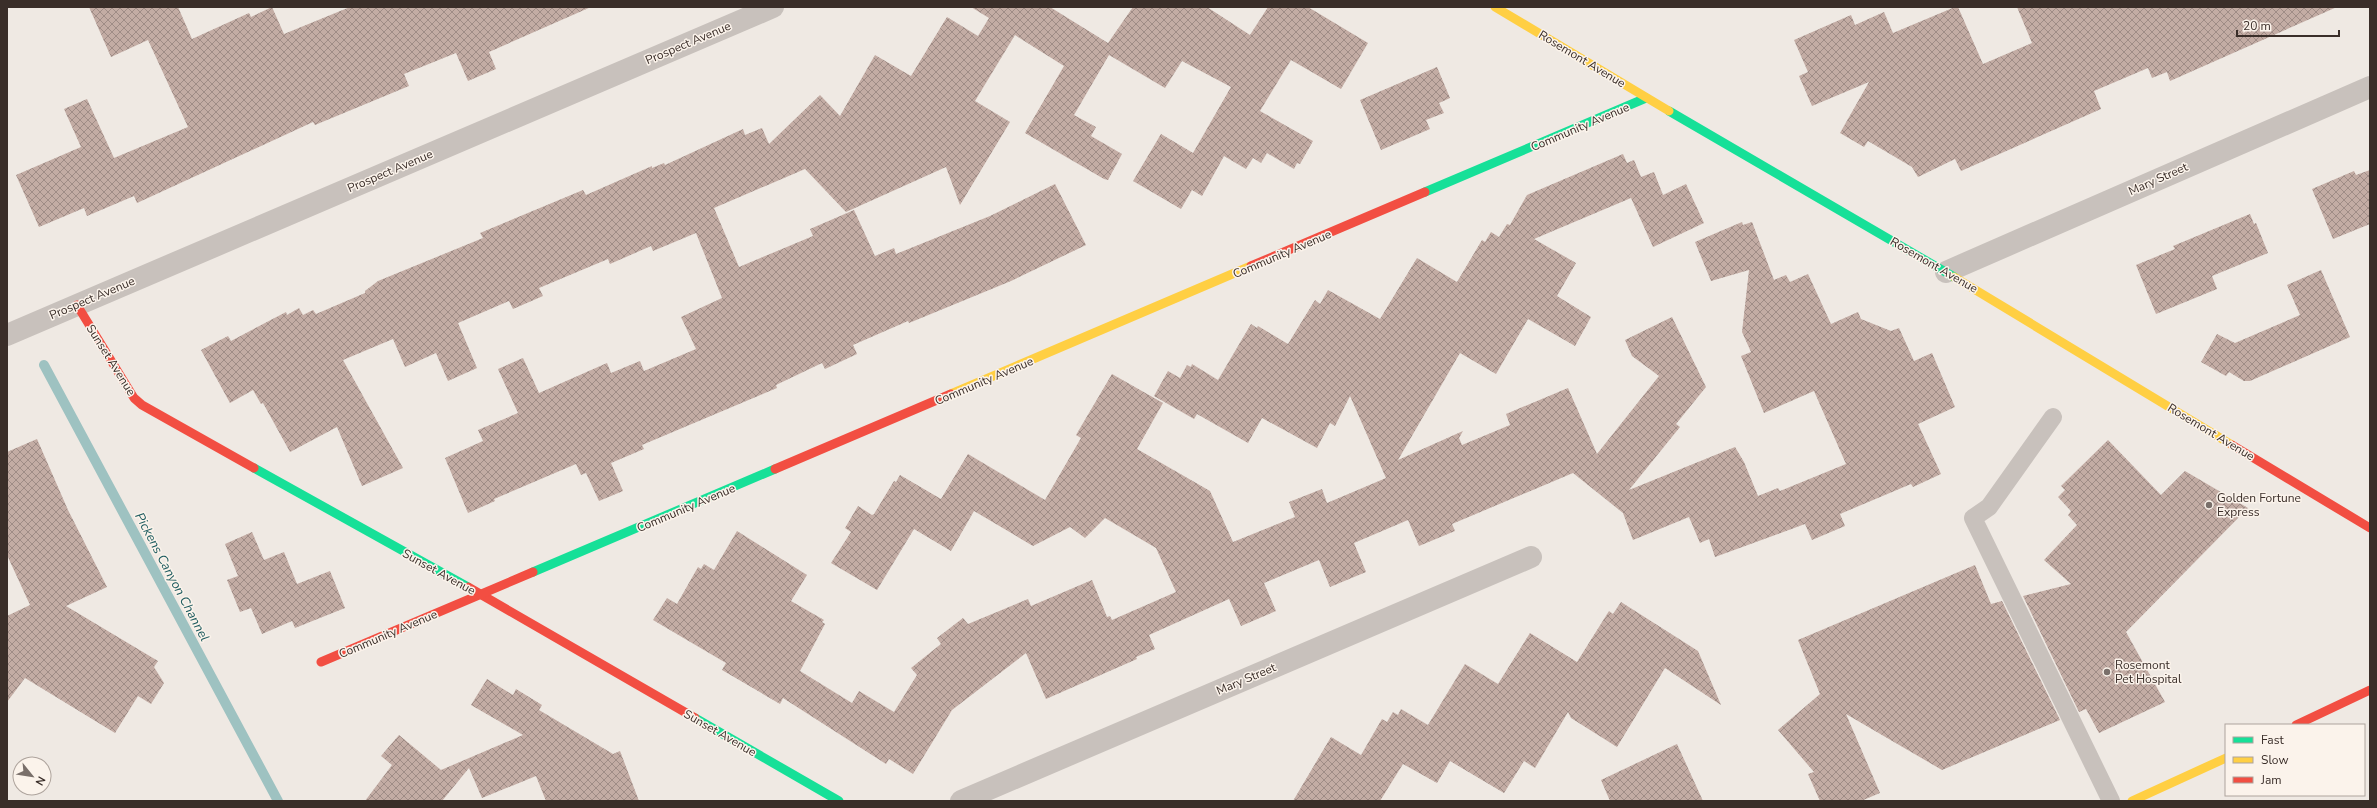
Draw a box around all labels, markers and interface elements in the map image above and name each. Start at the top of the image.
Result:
scale bar [2237,12,2339,38]
street label: Prospect Avenue [643,18,733,68]
text: 20 m [2243,18,2271,34]
street label: Rosemont Avenue [1536,27,1628,91]
street label: Community Avenue [1528,99,1632,155]
street label: Prospect Avenue [345,146,435,196]
street label: Mary Street [2126,159,2191,199]
street label: Community Avenue [1230,226,1334,282]
street label: Rosemont Avenue [1887,233,1981,297]
street label: Prospect Avenue [47,273,137,323]
street label: Sunset Avenue [83,321,139,399]
street label: Community Avenue [932,353,1036,409]
street label: Rosemont Avenue [2165,400,2257,464]
street label: Community Avenue [634,480,738,536]
place label: Golden Fortune Express [2217,490,2301,520]
marker: Golden Fortune Express [2204,500,2214,510]
water label: Pickens Canyon Channel [130,509,214,645]
street label: Sunset Avenue [400,545,478,599]
street label: Community Avenue [336,606,440,662]
place label: Rosemont Pet Hospital [2115,657,2182,687]
street label: Mary Street [1214,659,1279,699]
marker: Rosemont Pet Hospital [2102,667,2112,677]
street label: Sunset Avenue [681,706,759,760]
legend [2225,724,2365,796]
text: Fast [2261,732,2284,748]
text: Slow [2261,752,2289,768]
north arrow [12,756,52,796]
text: Jam [2260,772,2282,788]
text: N [32,773,49,788]

